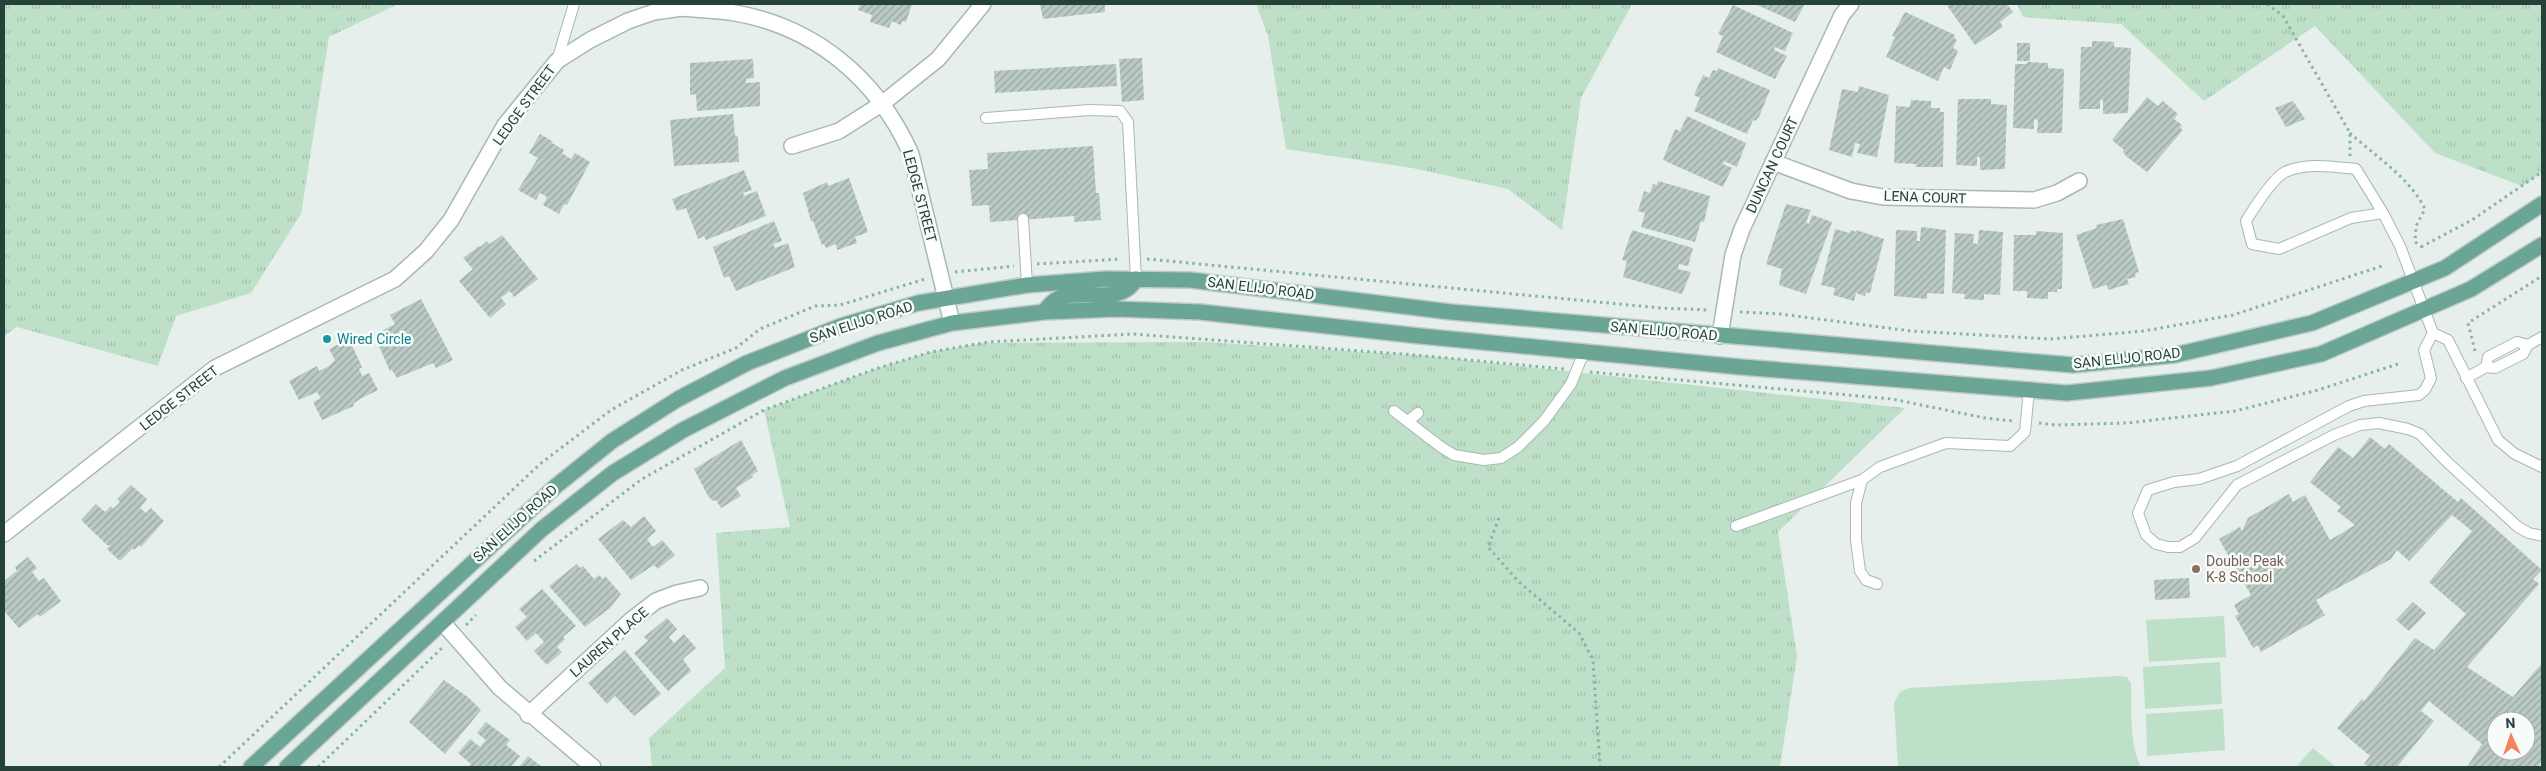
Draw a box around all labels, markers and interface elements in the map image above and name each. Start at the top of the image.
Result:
street label: LEDGE STREET [490,61,559,148]
street label: DUNCAN COURT [1743,114,1802,216]
street label: LEDGE STREET [900,148,940,245]
street label: LENA COURT [1884,188,1967,206]
street label: SAN ELIJO ROAD [1207,274,1315,302]
street label: SAN ELIJO ROAD [807,298,915,346]
street label: SAN ELIJO ROAD [1610,318,1718,344]
place label: Wired Circle [337,331,412,347]
marker: Wired Circle [321,333,333,345]
street label: SAN ELIJO ROAD [2073,344,2181,372]
street label: LEDGE STREET [137,362,222,434]
street label: SAN ELIJO ROAD [470,481,560,565]
place label: Double Peak K-8 School [2206,553,2285,585]
marker: Double Peak K-8 School [2190,563,2202,575]
street label: LAUREN PLACE [567,604,651,680]
north arrow [2486,711,2536,761]
text: N [2505,715,2516,731]

